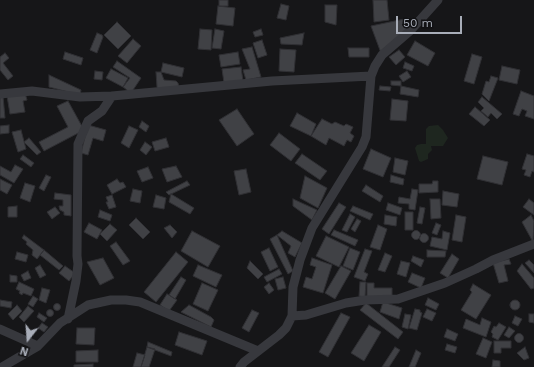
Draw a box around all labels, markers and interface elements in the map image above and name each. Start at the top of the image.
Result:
scale bar [398,8,464,34]
text: 50 m [403,16,433,30]
north arrow [8,319,48,359]
text: N [19,344,30,358]

